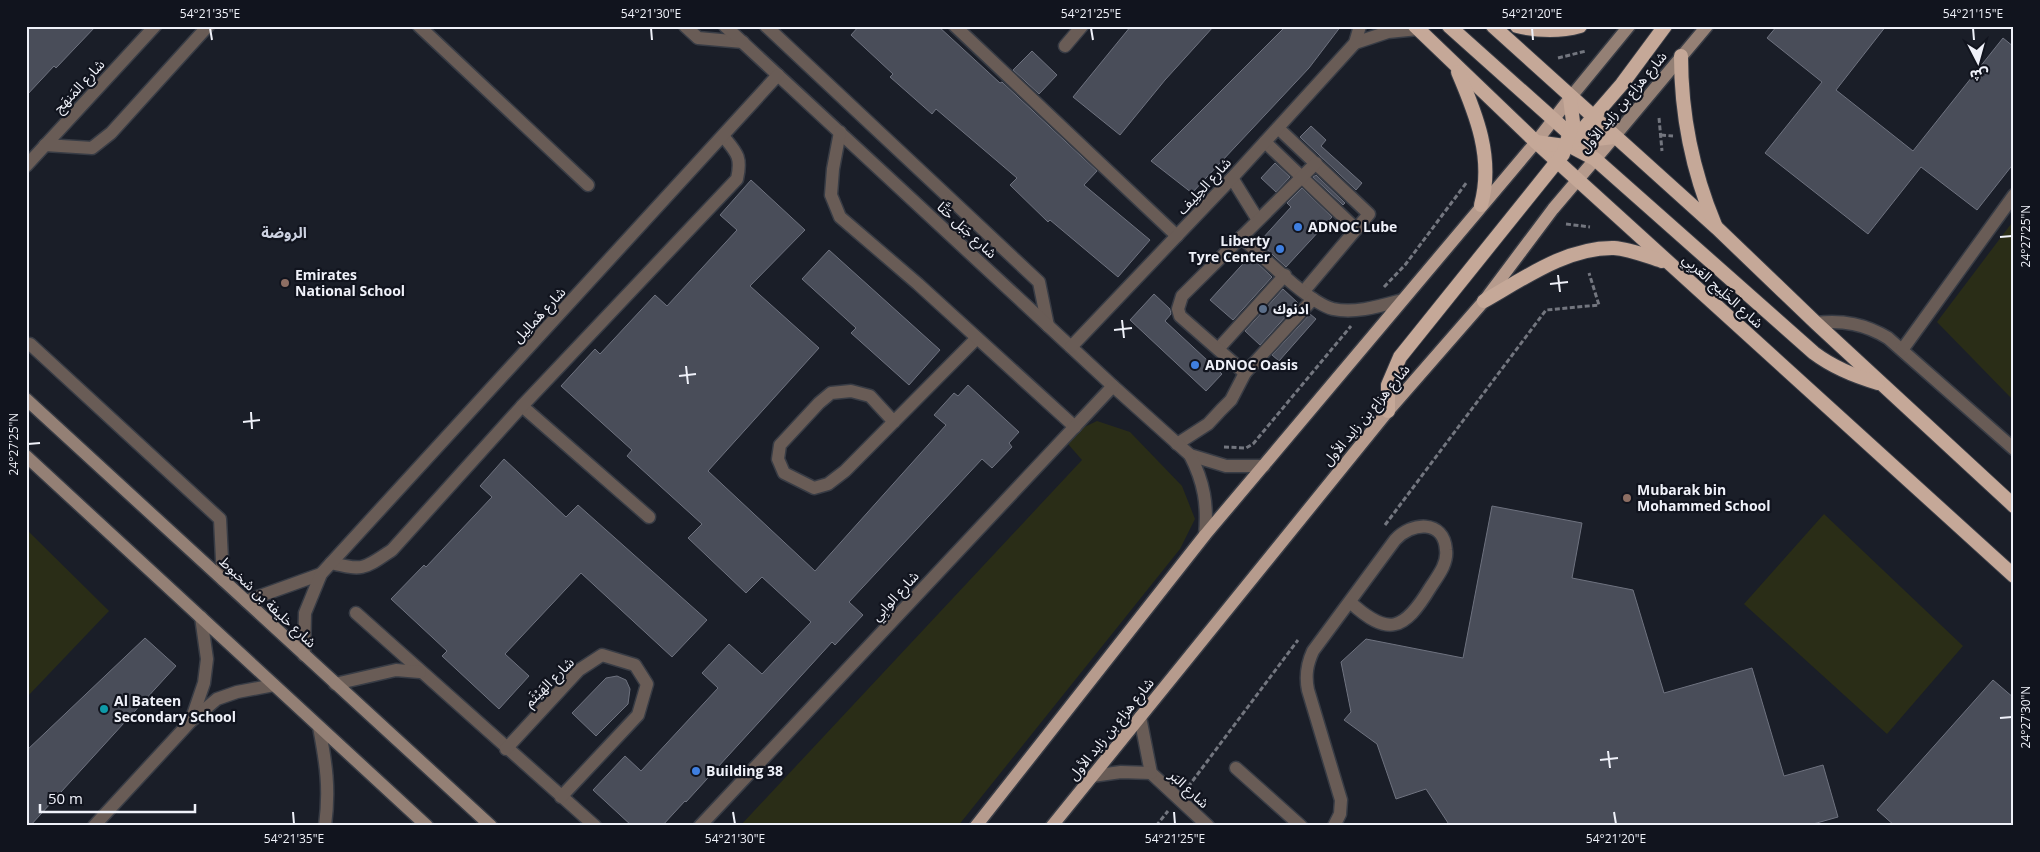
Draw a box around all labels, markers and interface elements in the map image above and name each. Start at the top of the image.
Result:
text: 54°21'35"E [180,5,240,22]
text: 54°21'30"E [621,5,681,22]
text: 54°21'25"E [1061,5,1121,22]
text: 54°21'20"E [1502,5,1562,22]
text: 54°21'15"E [1943,5,2003,22]
north arrow [1952,38,2002,88]
street label: شارع هزاع بن زايد الأول [1575,47,1672,158]
street label: شارع المَنهَج [49,55,110,118]
text: ش [1969,65,1990,86]
street label: شارع الحِلِيف [1172,153,1236,220]
street label: شارع جَبَل حَتَّا [932,197,1001,264]
text: 24°27'25"N [2017,205,2034,267]
place label: ADNOC Lube [1308,217,1397,236]
marker: ADNOC Lube [1292,221,1304,233]
district label: الروضة [261,222,307,242]
place label: Liberty Tyre Center [1189,231,1271,266]
marker: Liberty Tyre Center [1274,243,1286,255]
street label: شارع الخَلِيج العَربِي [1677,249,1768,334]
place label: Emirates National School [295,265,405,300]
marker: Emirates National School [279,277,291,289]
street label: شارع هَمالِيل [508,282,571,348]
place label: ادنوك [1273,299,1309,318]
marker: ادنوك [1257,303,1269,315]
place label: ADNOC Oasis [1205,355,1298,374]
marker: ADNOC Oasis [1189,359,1201,371]
street label: شارع هزاع بن زايد الأول [1318,360,1415,471]
text: 24°27'25"N [5,413,22,475]
place label: Mubarak bin Mohammed School [1637,480,1771,515]
marker: Mubarak bin Mohammed School [1621,492,1633,504]
street label: شارع خليفة بن شخبوط [214,552,321,653]
street label: شارع الوابِي [867,567,924,626]
street label: شارع الهَيْثَم [520,653,579,712]
street label: شارع هزاع بن زايد الأول [1063,673,1159,785]
text: 24°27'30"N [2017,686,2034,748]
place label: Al Bateen Secondary School [114,691,236,726]
marker: Al Bateen Secondary School [98,703,110,715]
place label: Building 38 [706,761,783,780]
marker: Building 38 [690,765,702,777]
street label: شارع البَر [1163,765,1213,814]
scale bar [40,782,195,814]
text: 50 m [48,788,83,808]
text: 54°21'35"E [264,830,324,847]
text: 54°21'30"E [705,830,765,847]
text: 54°21'25"E [1145,830,1205,847]
text: 54°21'20"E [1586,830,1646,847]

